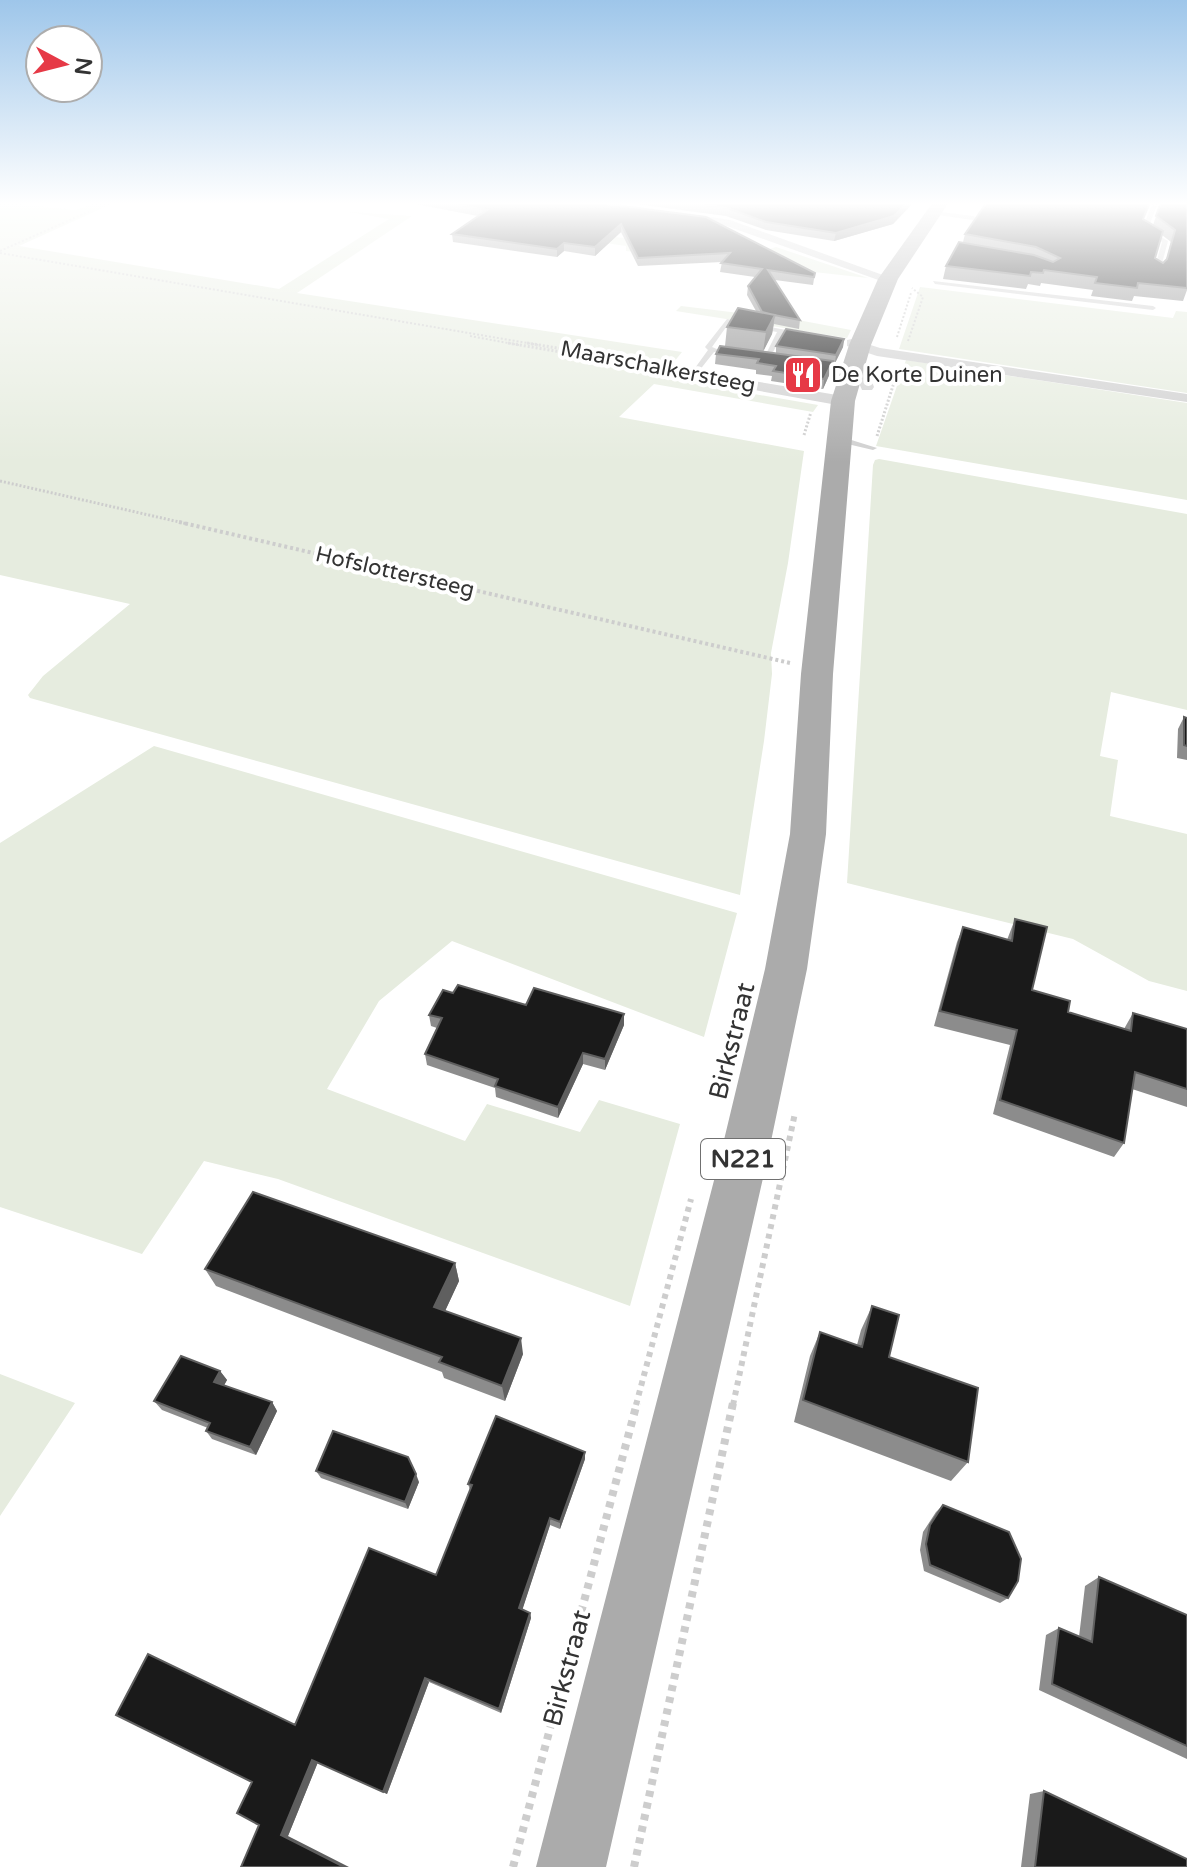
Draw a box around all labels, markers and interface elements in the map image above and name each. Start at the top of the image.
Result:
north arrow [24,24,104,104]
text: N [69,56,97,77]
street label: Maarschalkersteeg [558,335,758,399]
restaurant icon: De Korte Duinen [782,354,824,396]
place label: De Korte Duinen [831,362,1003,388]
street label: Hofslottersteeg [313,541,477,603]
street label: Birkstraat [703,979,761,1103]
road number: N221 [701,1139,785,1179]
street label: Birkstraat [537,1606,597,1730]

